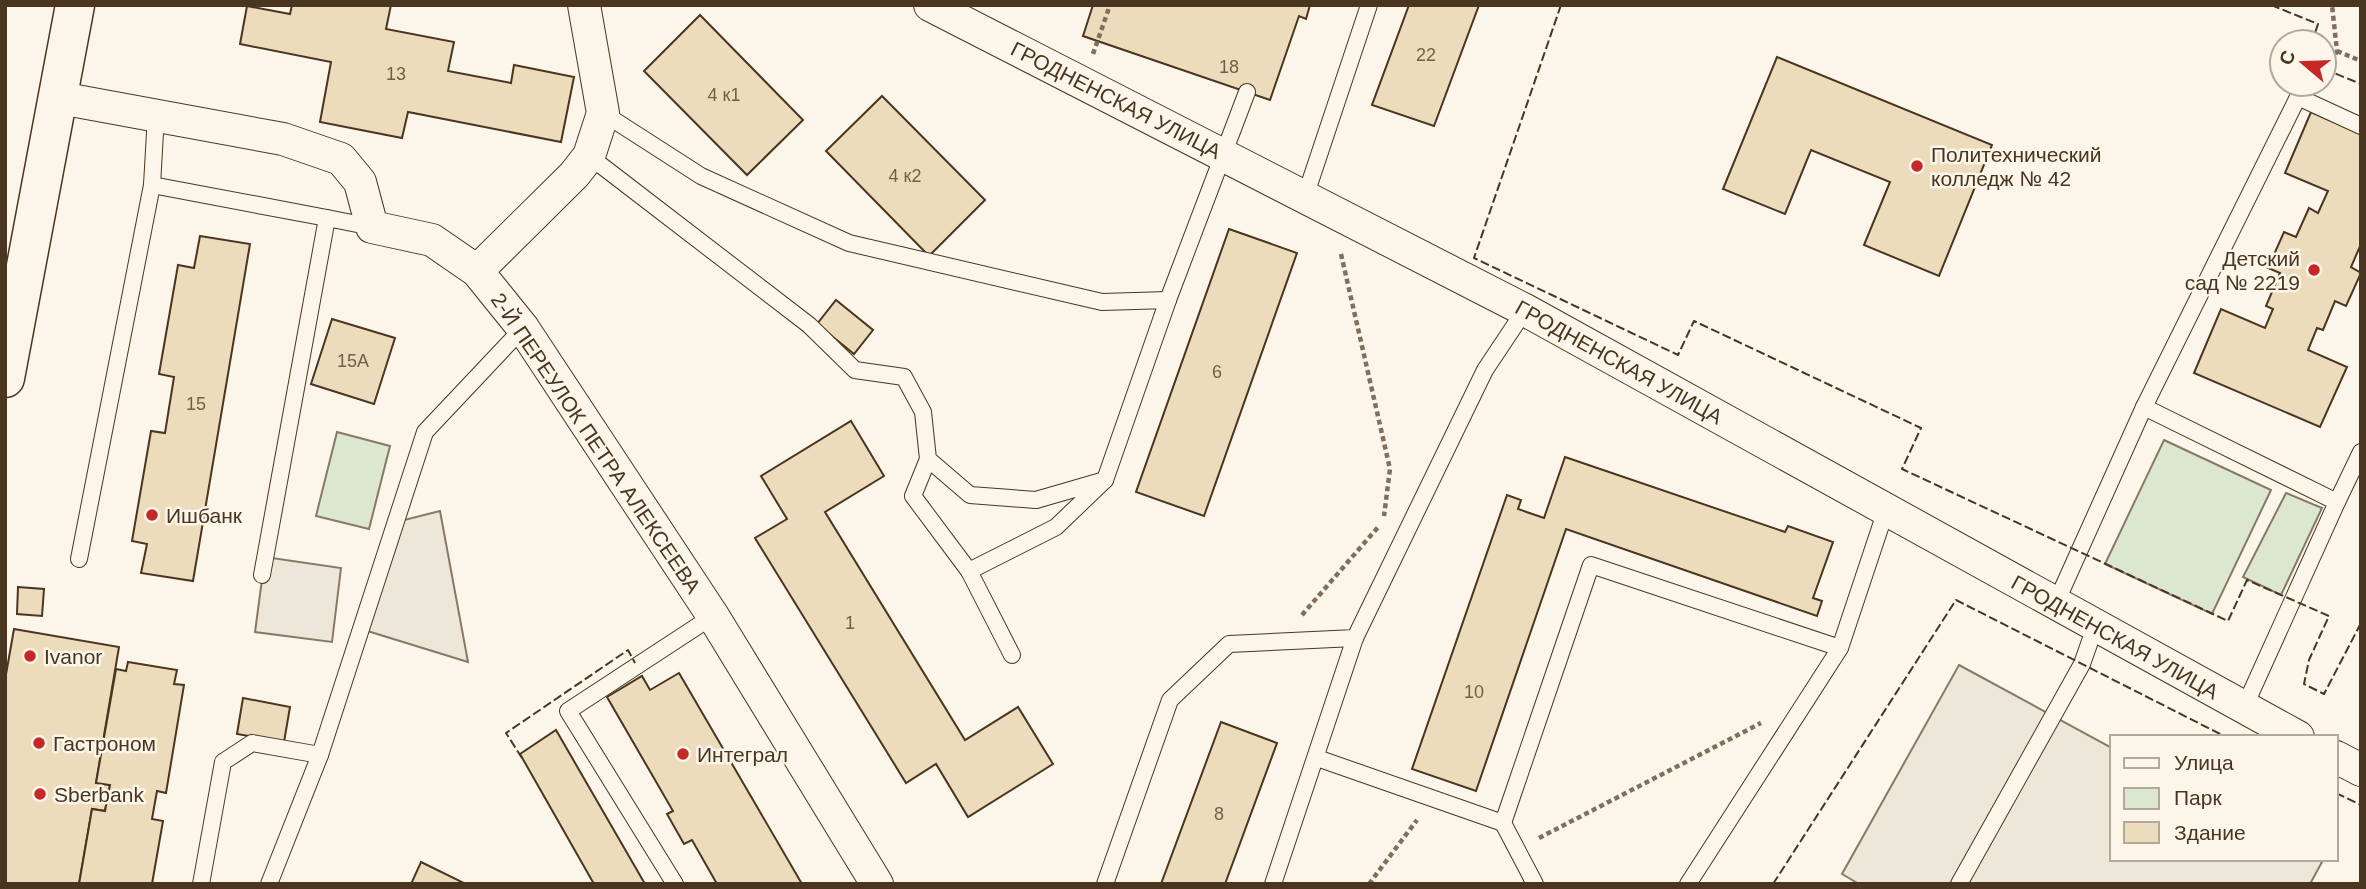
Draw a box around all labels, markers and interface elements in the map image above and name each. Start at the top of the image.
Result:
north arrow [2268,28,2338,98]
street label: ГРОДНЕНСКАЯ УЛИЦА [1007,37,1225,163]
house number: 22 [1416,45,1436,65]
text: С [2275,47,2300,68]
house number: 18 [1219,57,1239,77]
house number: 13 [386,64,406,84]
house number: 4 к1 [708,85,740,105]
place label: Политехнический колледж № 42 [1931,143,2102,190]
marker: Политехнический колледж № 42 [1909,158,1925,174]
house number: 4 к2 [889,166,921,186]
place label: Детский сад № 2219 [2185,247,2300,294]
marker: Детский сад № 2219 [2306,262,2322,278]
street label: 2-Й ПЕРЕУЛОК ПЕТРА АЛЕКСЕЕВА [487,289,705,597]
street label: ГРОДНЕНСКАЯ УЛИЦА [1512,296,1726,428]
house number: 15А [337,351,369,371]
house number: 6 [1212,362,1222,382]
house number: 15 [186,394,206,414]
place label: Ишбанк [166,504,243,527]
marker: Ишбанк [144,507,160,523]
street label: ГРОДНЕНСКАЯ УЛИЦА [2008,571,2222,703]
house number: 1 [845,613,855,633]
place label: Ivanor [44,645,102,668]
marker: Ivanor [22,648,38,664]
house number: 10 [1464,682,1484,702]
place label: Гастроном [53,732,156,755]
marker: Гастроном [31,735,47,751]
legend [2110,735,2338,861]
place label: Интеграл [697,743,788,766]
marker: Интеграл [675,746,691,762]
text: Улица [2174,751,2234,774]
place label: Sberbank [54,783,144,806]
marker: Sberbank [32,786,48,802]
text: Парк [2174,786,2222,809]
house number: 8 [1214,804,1224,824]
text: Здание [2174,821,2246,844]

